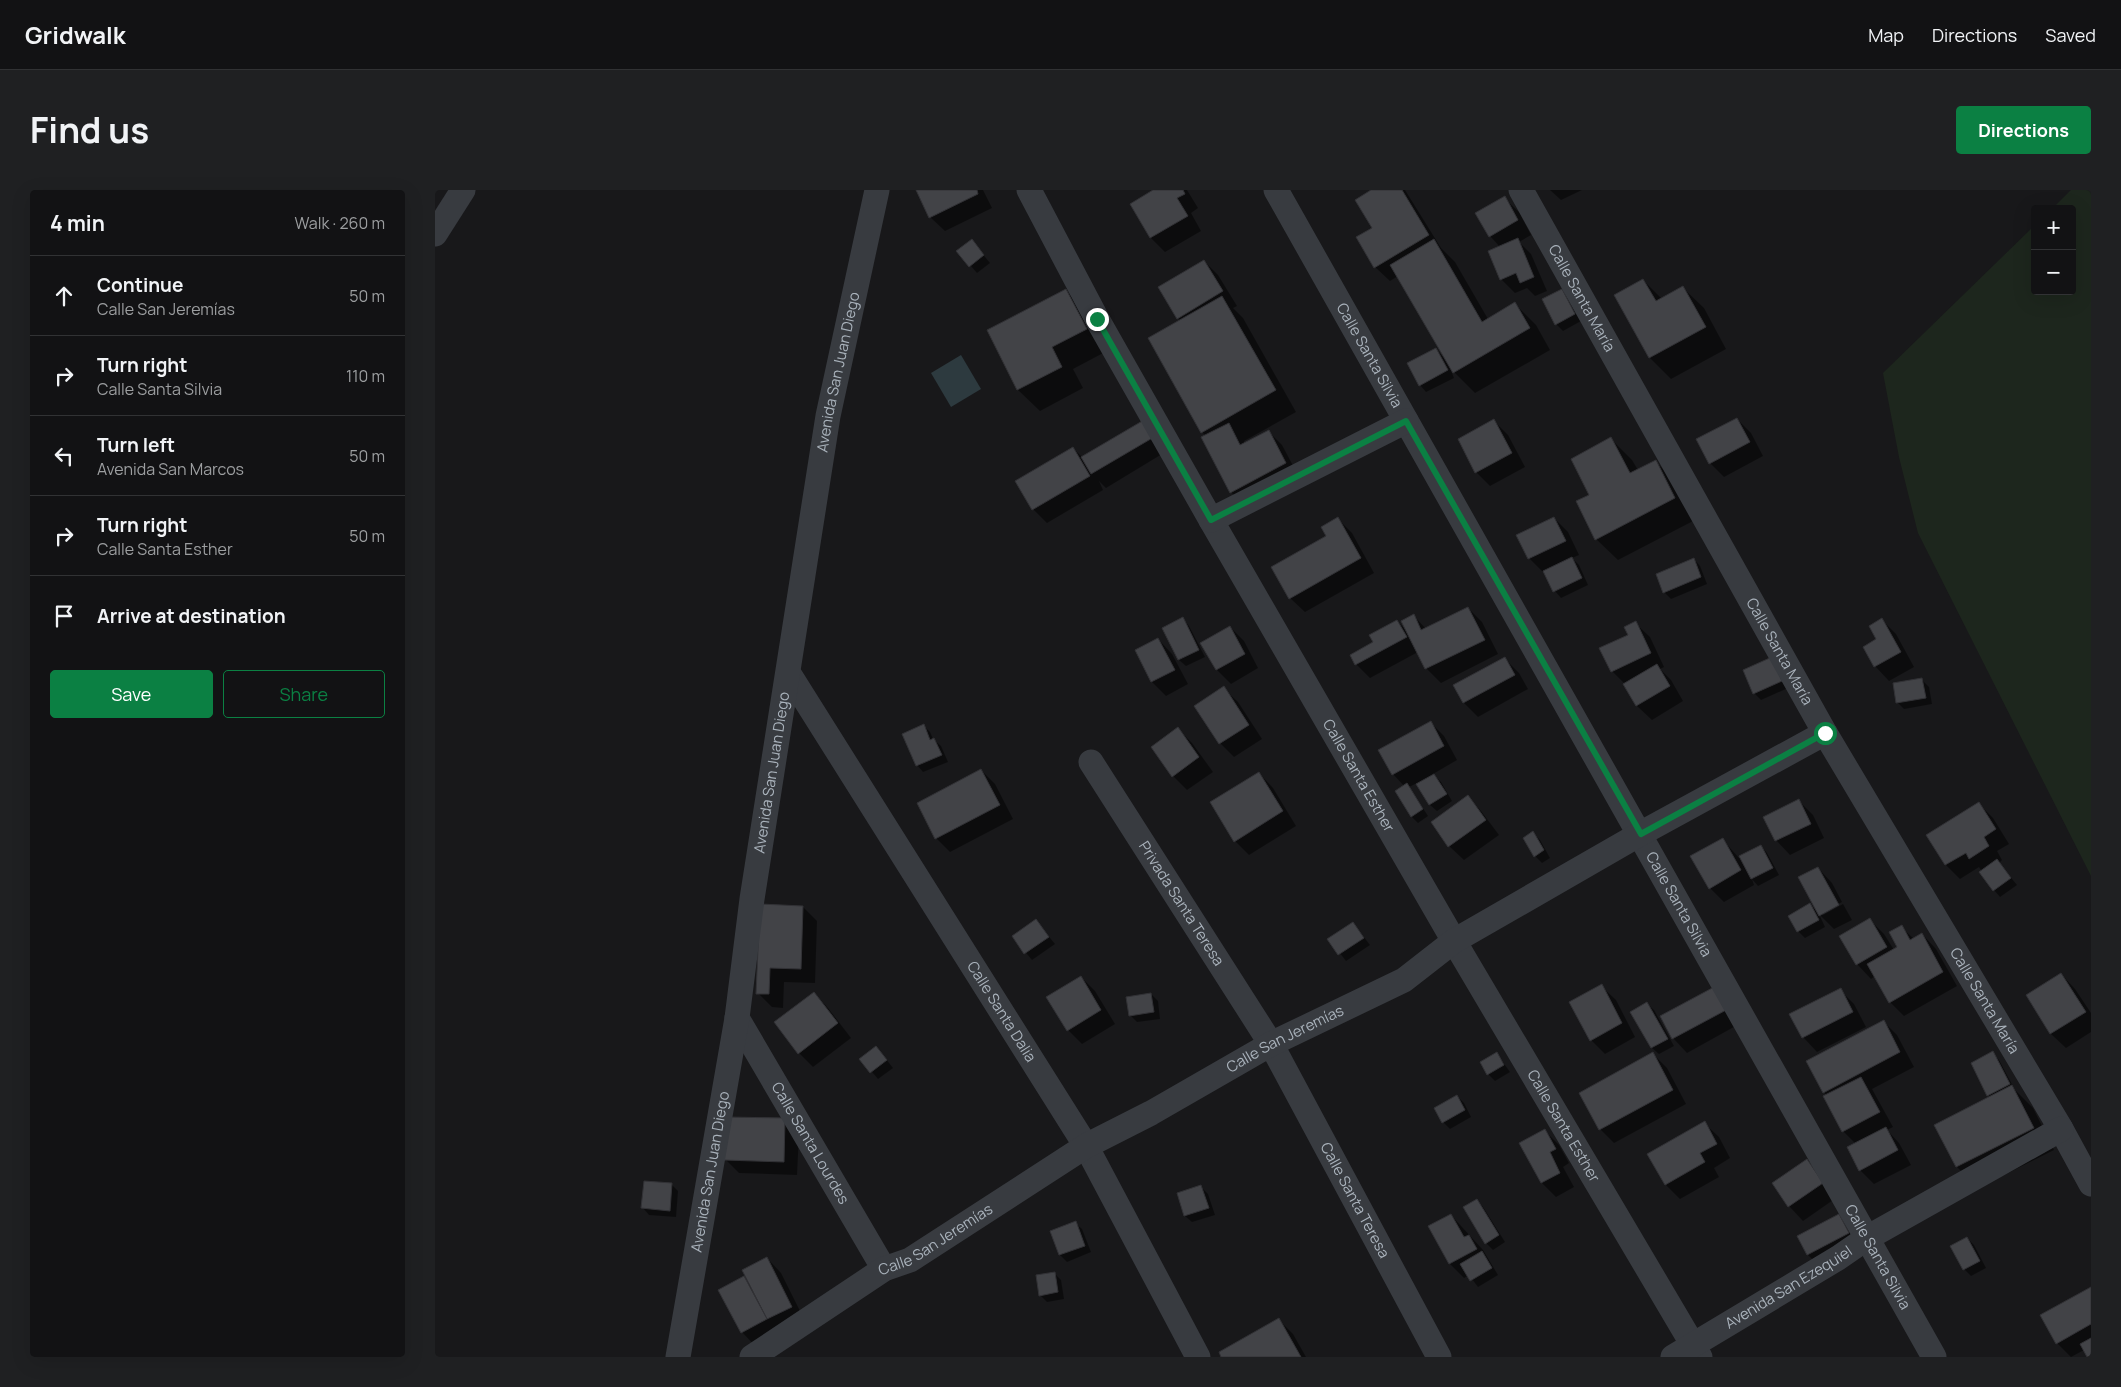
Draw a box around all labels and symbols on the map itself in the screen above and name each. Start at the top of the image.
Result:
street label: Calle Santa María [1544,240,1620,355]
street label: Avenida San Juan Diego [811,290,865,454]
street label: Calle Santa Silvia [1332,299,1408,412]
route end [1086,308,1109,331]
street label: Calle Santa María [1741,594,1818,709]
street label: Avenida San Juan Diego [748,690,794,855]
street label: Calle Santa Esther [1318,715,1400,836]
route start [1814,722,1837,745]
street label: Privada Santa Teresa [1134,837,1230,970]
street label: Calle Santa Silvia [1641,848,1717,960]
street label: Calle Santa María [1945,944,2025,1057]
street label: Calle Santa Dalia [962,957,1042,1066]
street label: Calle San Jeremías [1222,1000,1347,1078]
street label: Calle Santa Esther [1522,1066,1606,1186]
street label: Calle Santa Lourdes [767,1078,855,1208]
street label: Avenida San Juan Diego [685,1089,734,1254]
street label: Calle Santa Teresa [1316,1139,1395,1262]
street label: Calle San Jeremías [875,1198,997,1280]
street label: Calle Santa Silvia [1840,1200,1916,1313]
street label: Avenida San Ezequiel [1721,1240,1856,1333]

